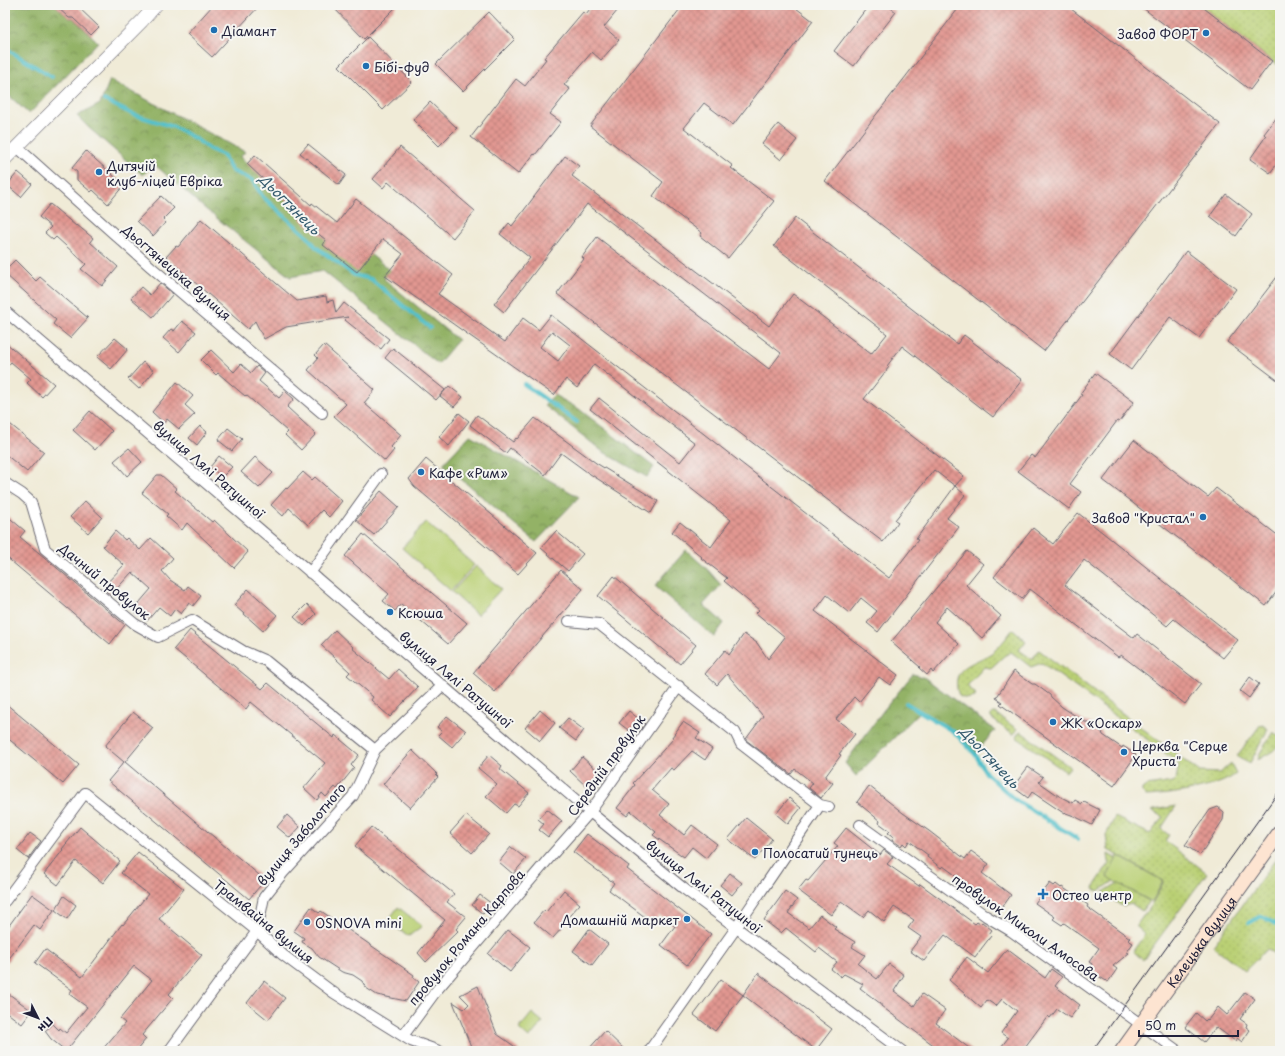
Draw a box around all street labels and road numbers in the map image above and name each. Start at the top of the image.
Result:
street label: Дьогтянецька вулиця [118,219,235,324]
street label: вулиця Лялі Ратушної [149,415,270,524]
street label: Дачний провулок [54,538,155,624]
street label: вулиця Лялі Ратушної [396,626,517,733]
street label: Середній провулок [563,710,650,820]
street label: вулиця Заболотного [252,778,350,890]
street label: вулиця Лялі Ратушної [642,835,767,938]
street label: провулок Романа Карпова [403,864,529,1009]
street label: провулок Миколи Амосова [949,869,1104,986]
street label: Трамвайна вулиця [210,875,318,967]
street label: Келецька вулиця [1161,892,1240,991]

